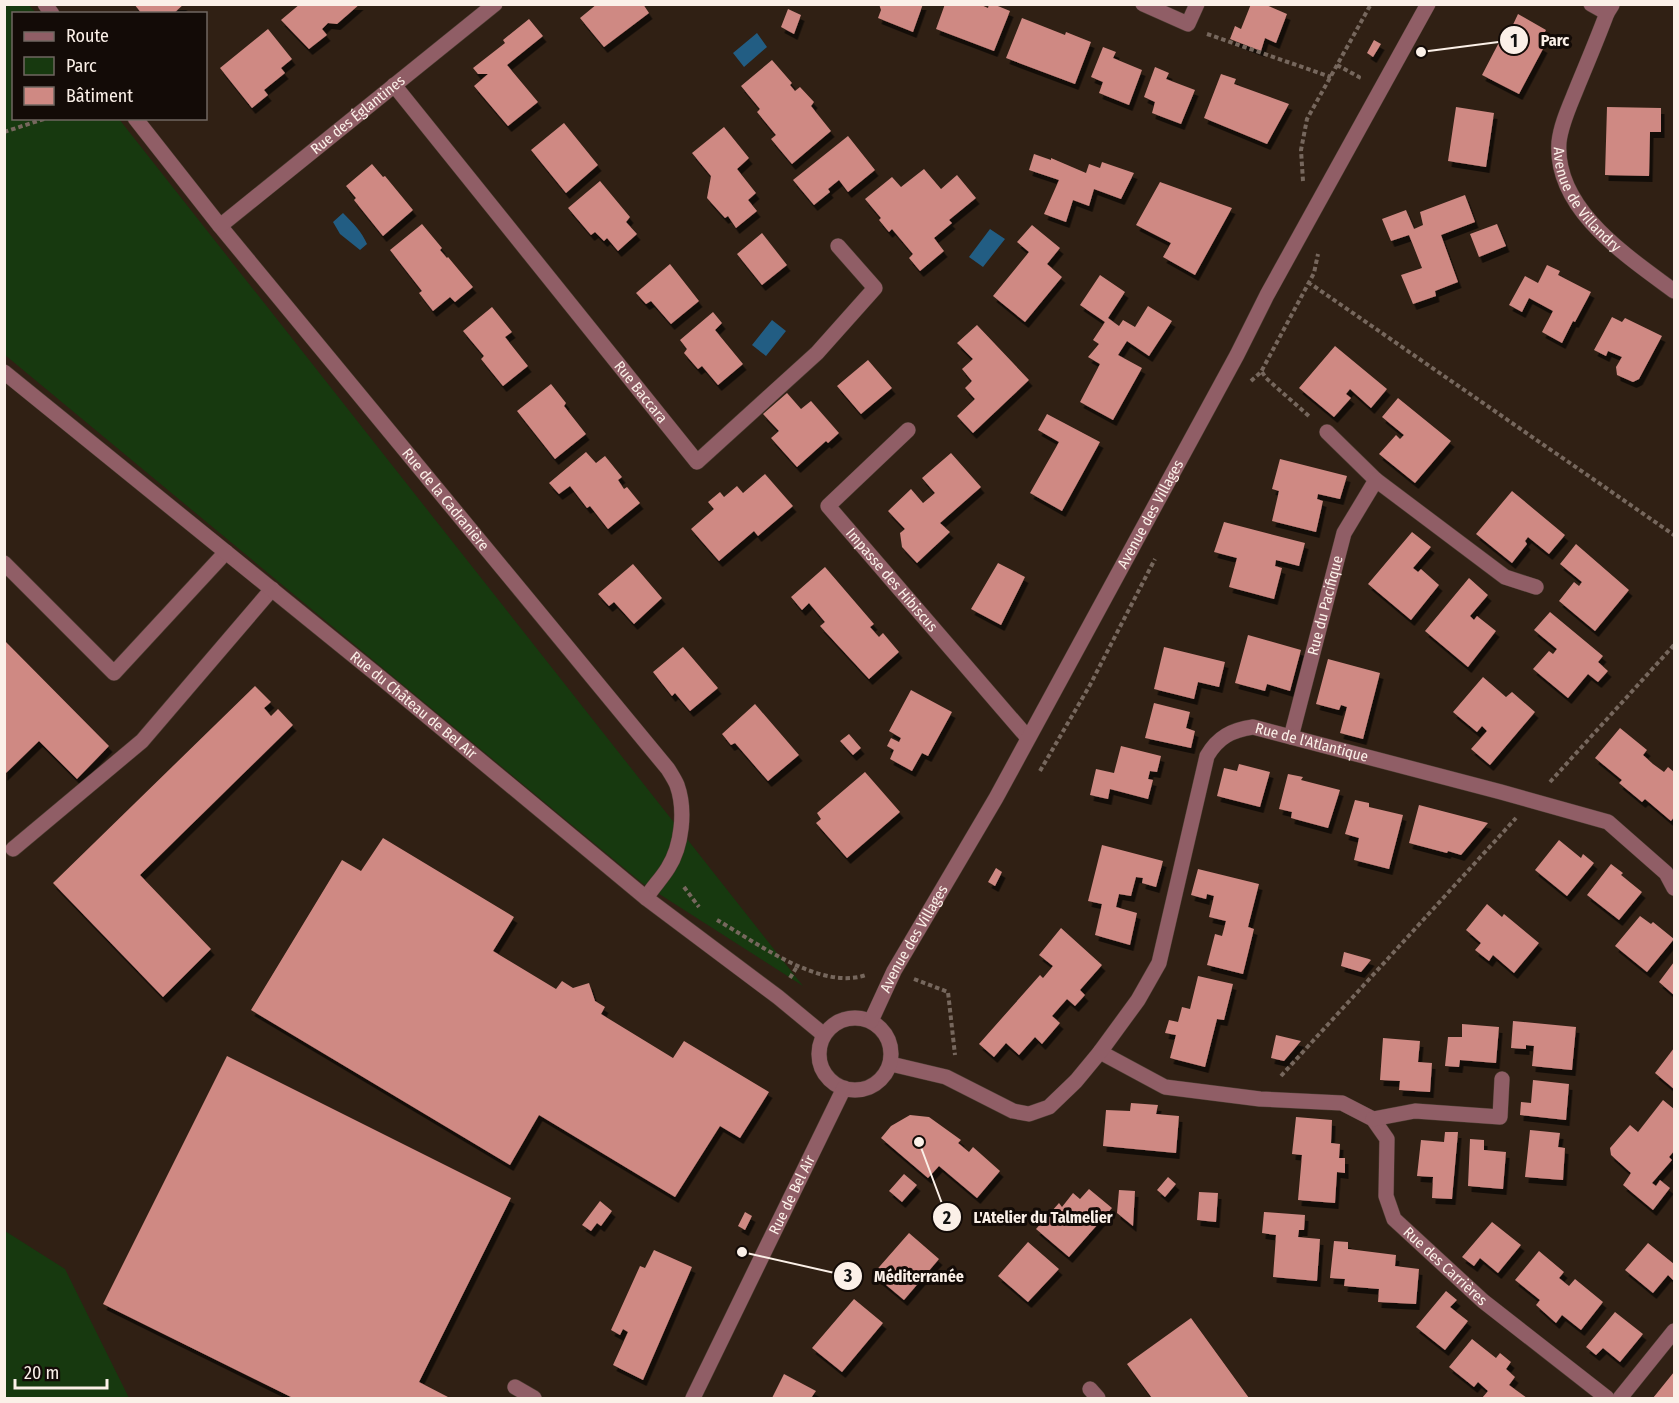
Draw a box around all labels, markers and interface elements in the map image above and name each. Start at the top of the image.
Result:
legend [12,12,207,120]
callout: Parc [1499,23,1581,57]
text: Route [66,25,109,47]
text: 1 [1510,30,1518,52]
text: Parc [1541,31,1569,50]
text: Parc [66,55,97,77]
street label: Rue des Églantines [307,71,408,158]
text: Bâtiment [66,85,133,107]
street label: Avenue de Villandry [1550,147,1625,256]
street label: Rue Baccara [610,357,671,427]
street label: Rue de la Cadranière [398,445,493,554]
street label: Avenue des Villages [1114,457,1187,572]
street label: Impasse des Hibiscus [842,524,941,636]
street label: Rue du Pacifique [1304,554,1347,657]
street label: Rue du Château de Bel Air [347,648,481,763]
street label: Rue de l'Atlantique [1253,719,1370,766]
street label: Avenue des Villages [876,882,952,995]
street label: Rue de Bel Air [765,1152,819,1237]
callout: L'Atelier du Talmelier [932,1200,1125,1234]
text: 2 [942,1207,951,1229]
text: L'Atelier du Talmelier [973,1208,1113,1227]
street label: Rue des Carrières [1400,1223,1491,1309]
callout: Méditerranée [833,1259,976,1293]
text: 3 [843,1265,853,1287]
text: Méditerranée [874,1267,964,1286]
scale bar [15,1352,106,1390]
text: 20 m [24,1362,59,1384]

